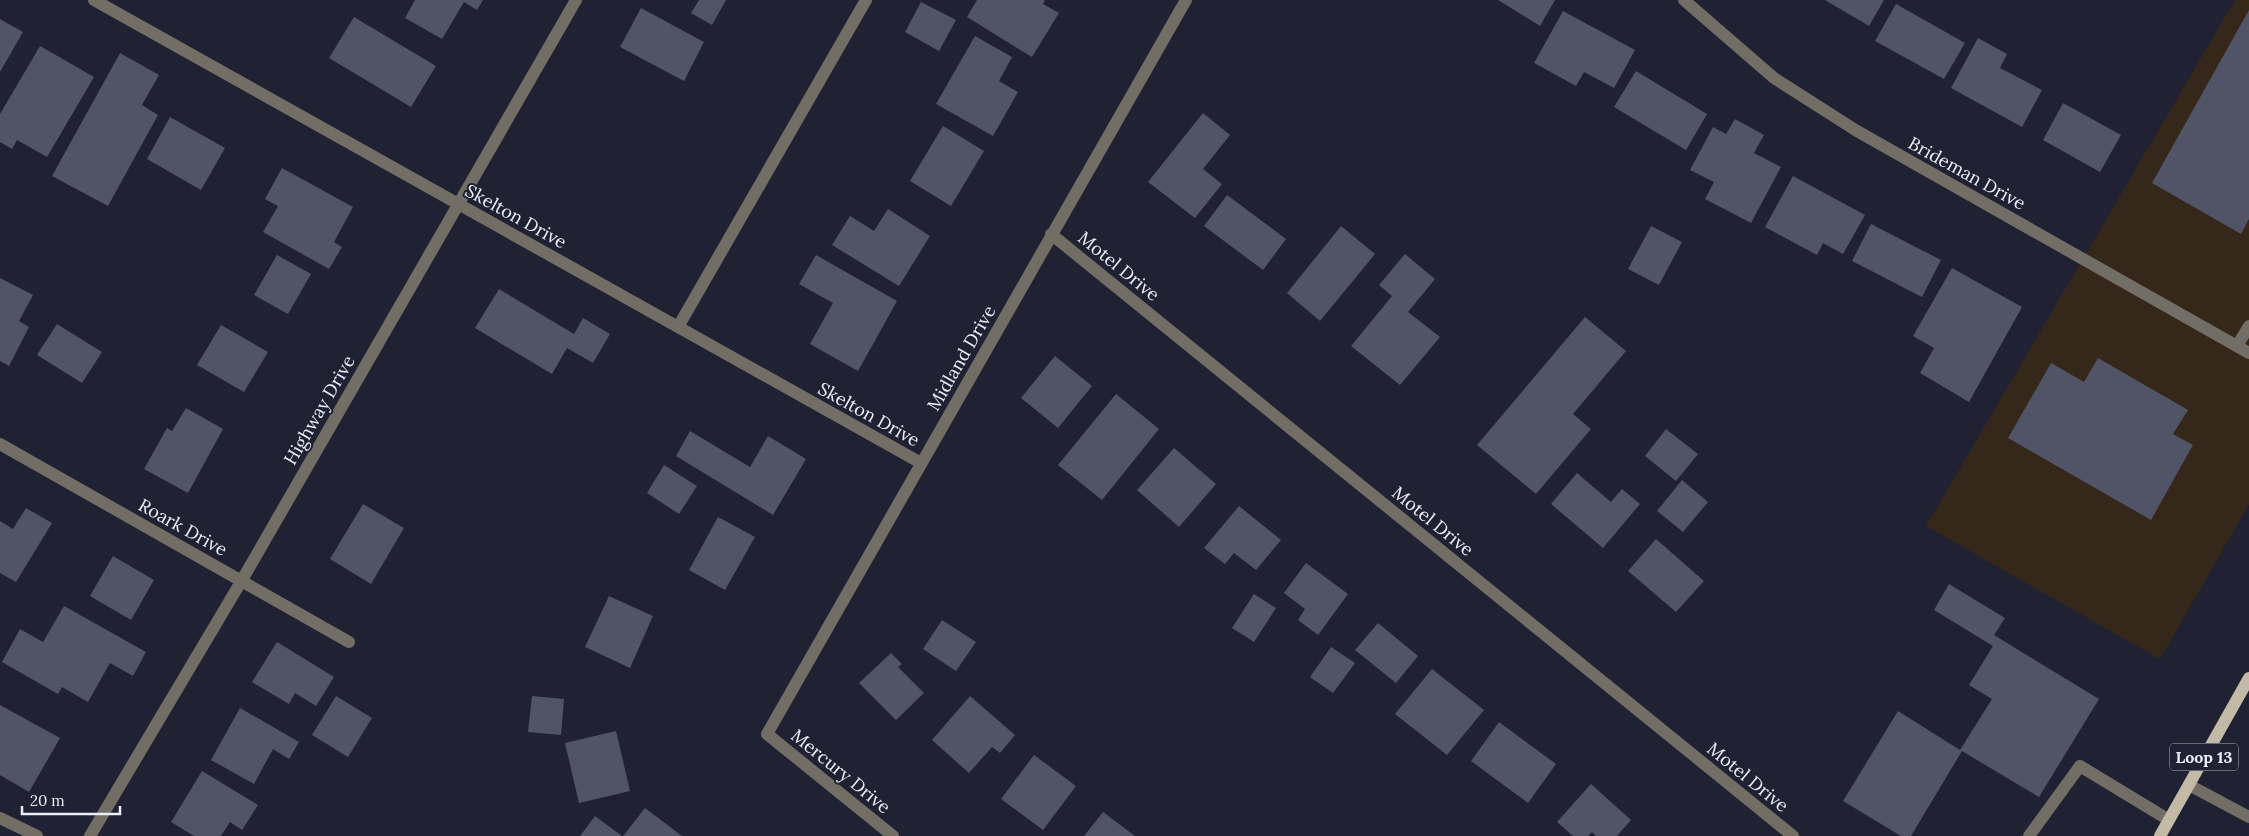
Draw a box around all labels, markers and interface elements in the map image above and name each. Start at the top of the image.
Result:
street label: Brideman Drive [1904,131,2030,215]
street label: Skelton Drive [461,179,571,253]
street label: Motel Drive [1074,226,1165,306]
street label: Midland Drive [922,301,1001,415]
street label: Highway Drive [278,351,360,469]
street label: Skelton Drive [814,377,924,451]
street label: Motel Drive [1388,481,1479,561]
street label: Roark Drive [135,493,232,561]
street label: Mercury Drive [787,724,896,818]
street label: Motel Drive [1703,737,1794,817]
road number: Loop 13 [2170,744,2238,770]
scale bar [22,784,120,816]
text: 20 m [30,791,65,810]

